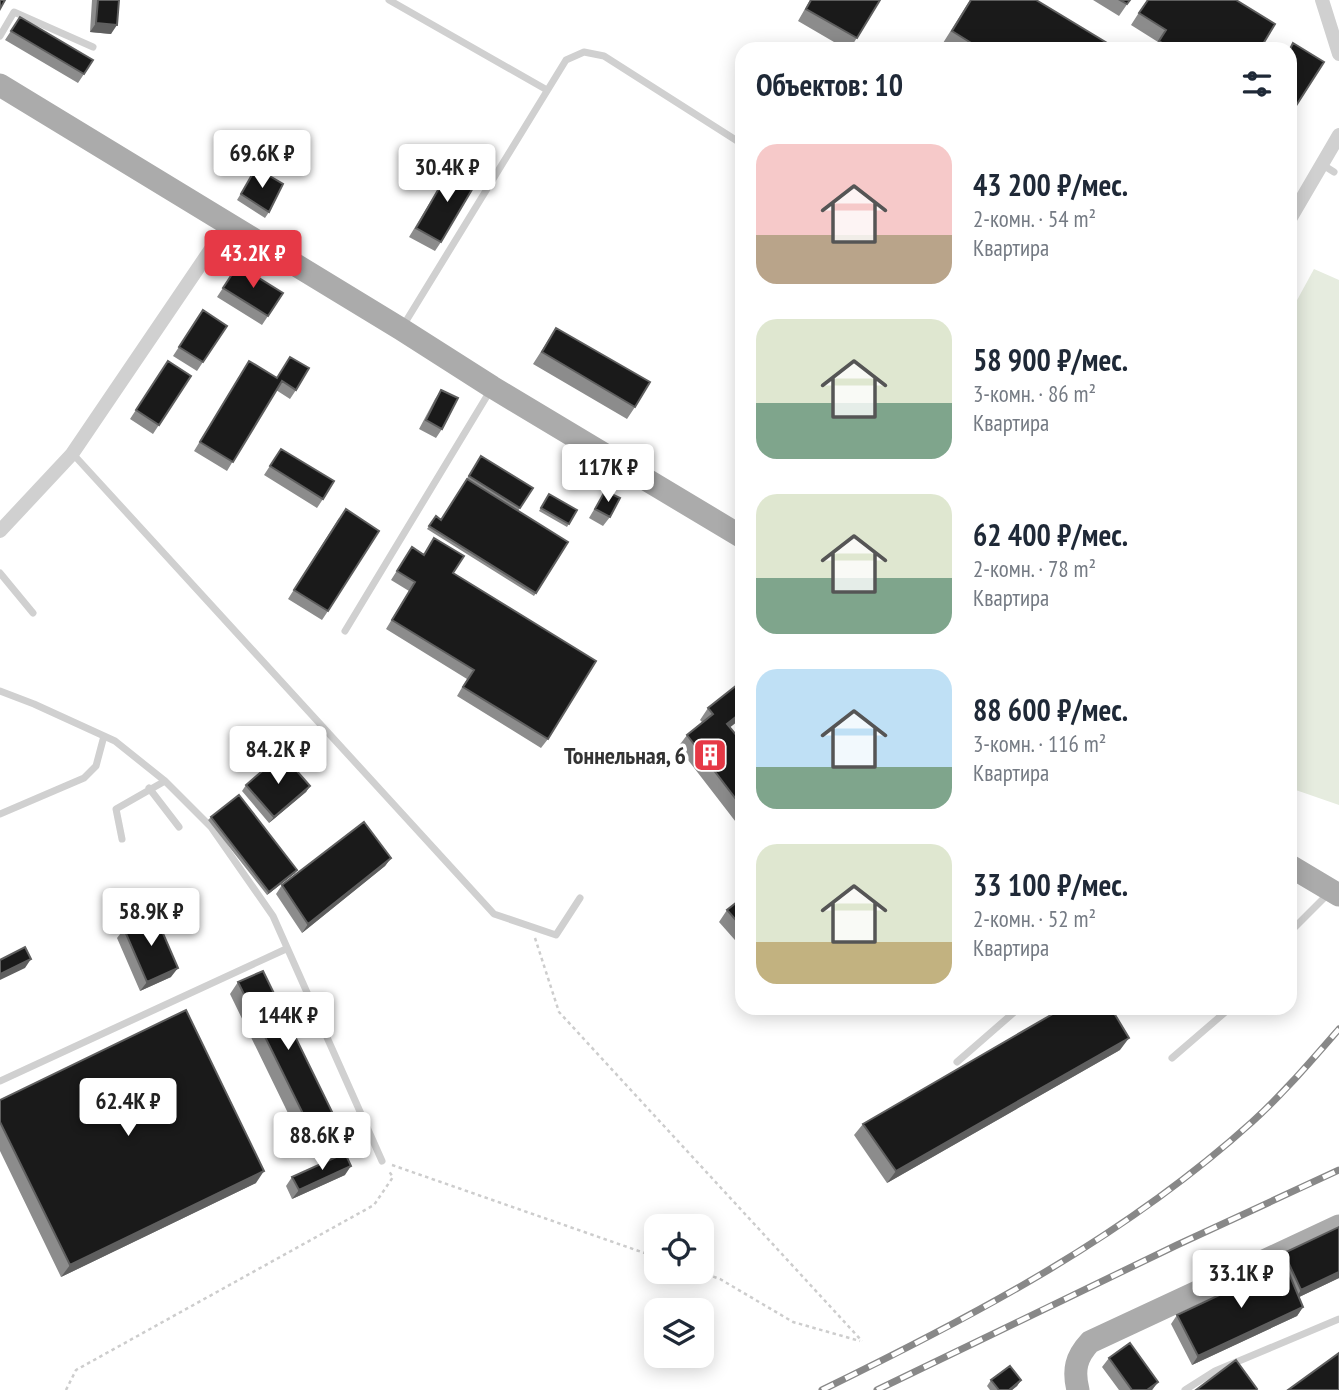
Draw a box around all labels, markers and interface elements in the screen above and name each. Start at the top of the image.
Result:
text: Объектов: 10 [756,65,903,104]
icon: filters [1238,65,1276,103]
pin: 69.6K ₽ [197,130,327,190]
text: 69.6K ₽ [230,138,294,167]
pin: 30.4K ₽ [382,144,512,204]
text: 30.4K ₽ [415,152,479,181]
text: 43 200 ₽/мес. [973,165,1128,204]
icon: home [812,172,896,256]
text: 2-комн. · 54 m² [973,204,1096,233]
pin: 43.2K ₽ [188,230,318,290]
text: Квартира [973,233,1049,262]
text: 43.2K ₽ [221,238,285,267]
text: 58 900 ₽/мес. [973,340,1128,379]
icon: home [812,347,896,431]
text: 3-комн. · 86 m² [973,379,1096,408]
text: Квартира [973,408,1049,437]
pin: 117K ₽ [551,444,665,504]
text: 117K ₽ [578,452,638,481]
text: 62 400 ₽/мес. [973,515,1128,554]
icon: home [812,522,896,606]
text: 2-комн. · 78 m² [973,554,1096,583]
text: Квартира [973,583,1049,612]
text: 88 600 ₽/мес. [973,690,1128,729]
icon: home [812,697,896,781]
pin: 84.2K ₽ [213,726,343,786]
text: 3-комн. · 116 m² [973,729,1106,758]
text: 84.2K ₽ [246,734,310,763]
building icon: Тоннельная, 6 [691,736,729,774]
place label: Тоннельная, 6 [564,740,686,771]
text: Квартира [973,758,1049,787]
text: 33 100 ₽/мес. [973,865,1128,904]
icon: home [812,872,896,956]
pin: 58.9K ₽ [86,888,216,948]
text: 58.9K ₽ [119,896,183,925]
text: 2-комн. · 52 m² [973,904,1096,933]
text: Квартира [973,933,1049,962]
pin: 144K ₽ [231,992,345,1052]
text: 144K ₽ [258,1000,318,1029]
pin: 62.4K ₽ [63,1078,193,1138]
text: 62.4K ₽ [96,1086,160,1115]
pin: 88.6K ₽ [257,1112,387,1172]
text: 88.6K ₽ [290,1120,354,1149]
map controls [644,1214,714,1368]
button: locate [644,1214,714,1284]
pin: 33.1K ₽ [1176,1250,1306,1310]
text: 33.1K ₽ [1209,1258,1273,1287]
button: layers [644,1298,714,1368]

